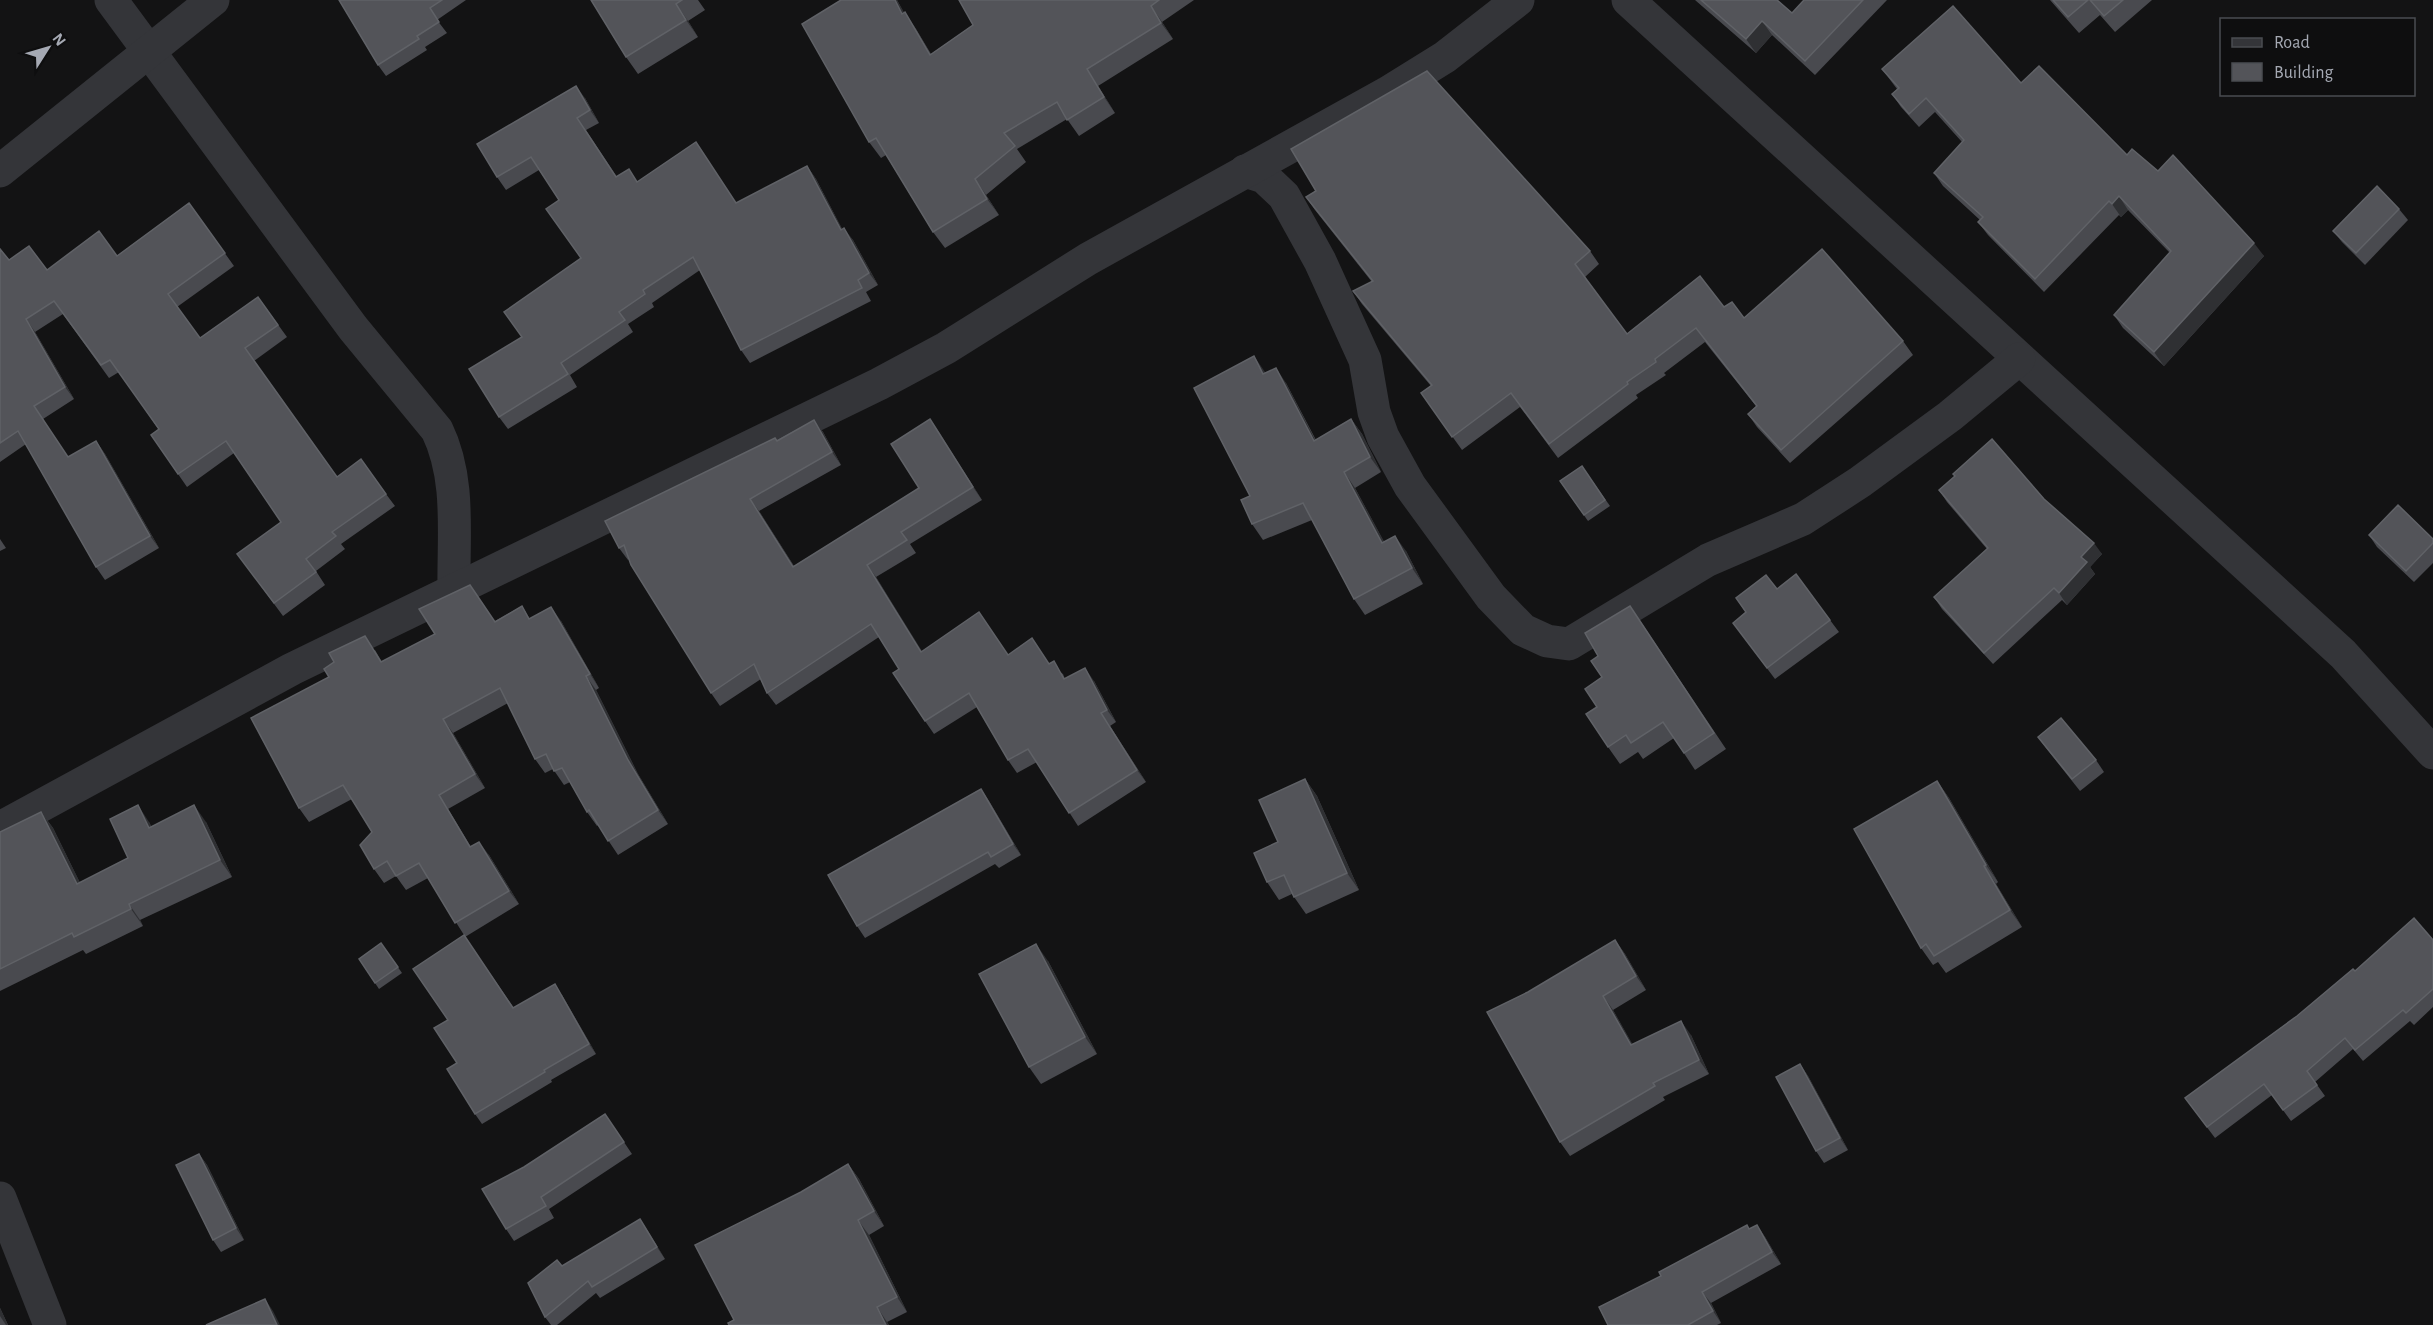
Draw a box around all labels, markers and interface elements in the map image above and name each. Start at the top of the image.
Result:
north arrow [18,18,78,78]
legend [2220,18,2415,96]
text: N [49,30,69,49]
text: Road [2274,34,2310,52]
text: Building [2274,64,2334,82]

